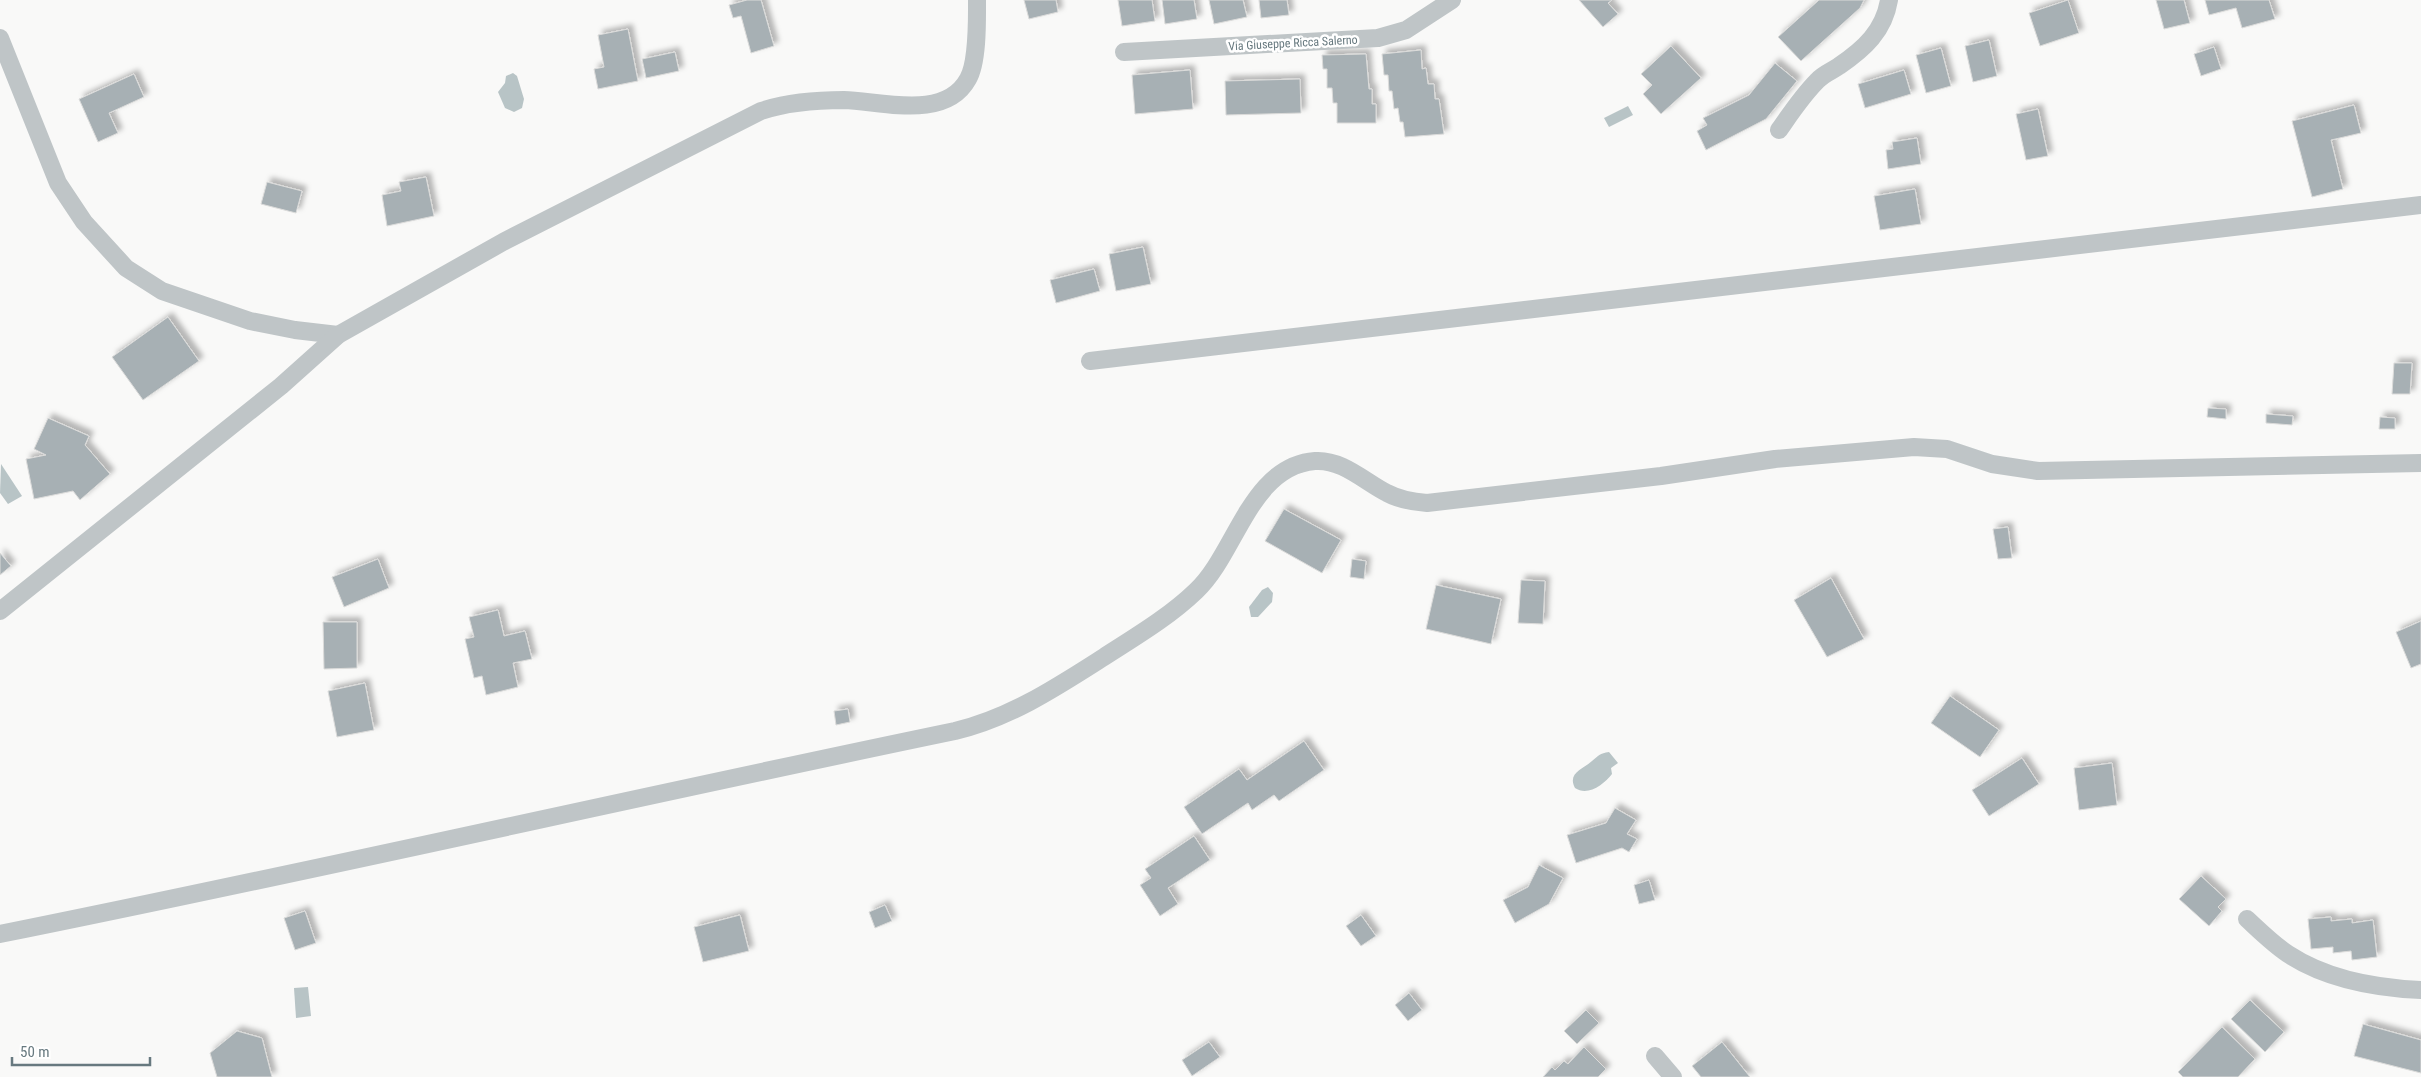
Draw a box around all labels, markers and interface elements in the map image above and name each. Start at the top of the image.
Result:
street label: Via Giuseppe Ricca Salerno [1228,33,1358,53]
scale bar [12,1034,150,1066]
text: 50 m [20,1043,50,1061]

